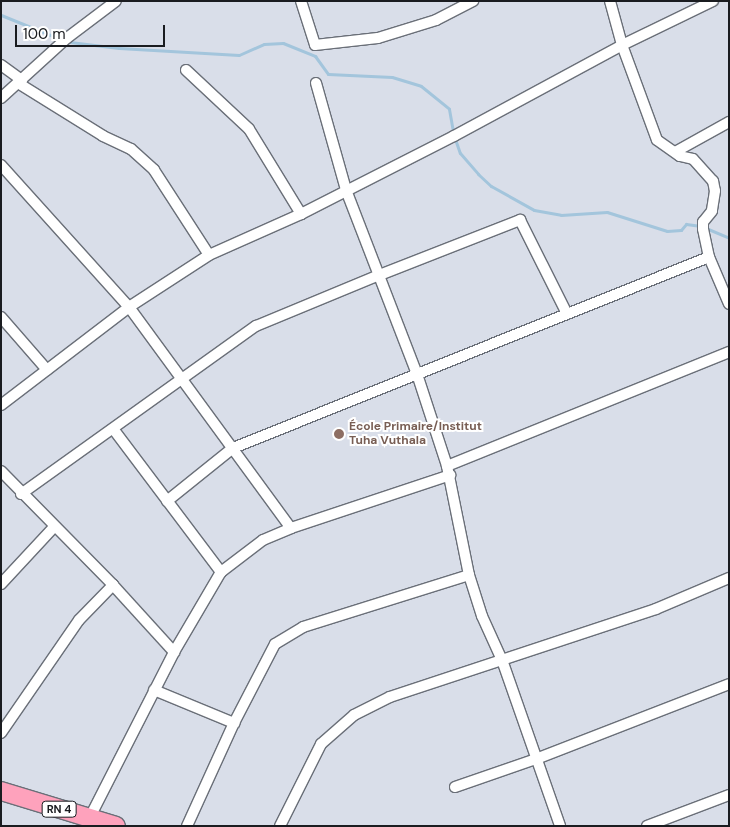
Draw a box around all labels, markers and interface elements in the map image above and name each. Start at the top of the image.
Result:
scale bar [18,15,168,47]
text: 100 m [23,24,66,44]
place label: École Primaire/Institut Tuha Vuthala [349,420,482,448]
marker: École Primaire/Institut Tuha Vuthala [333,428,345,440]
road number: RN 4 [42,801,76,818]

